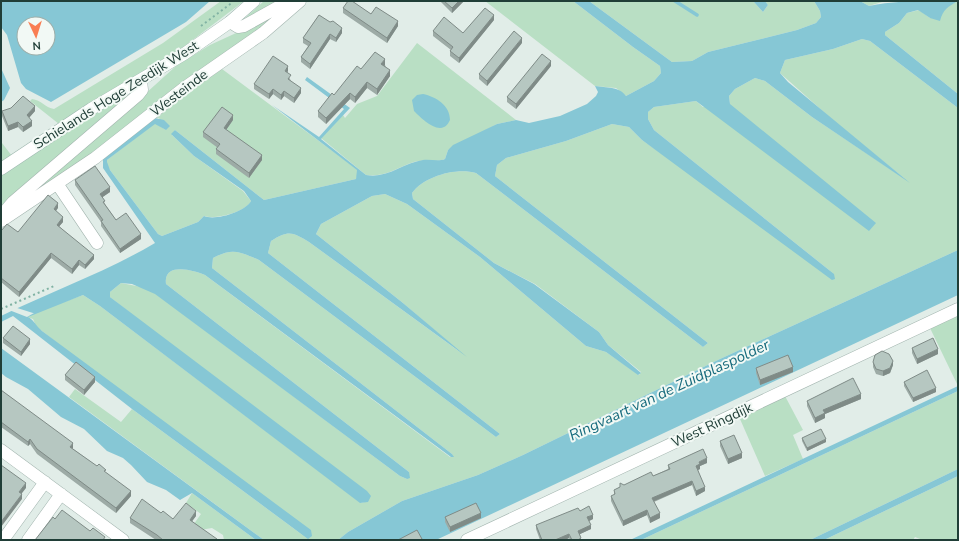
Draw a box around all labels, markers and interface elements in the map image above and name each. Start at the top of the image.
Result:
north arrow [16,16,56,56]
street label: Schielands Hoge Zeedijk West [30,36,202,154]
text: N [32,38,41,53]
street label: Westeinde [146,65,212,121]
water label: Ringvaart van de Zuidplaspolder [566,334,773,445]
street label: West Ringdijk [668,397,757,452]

